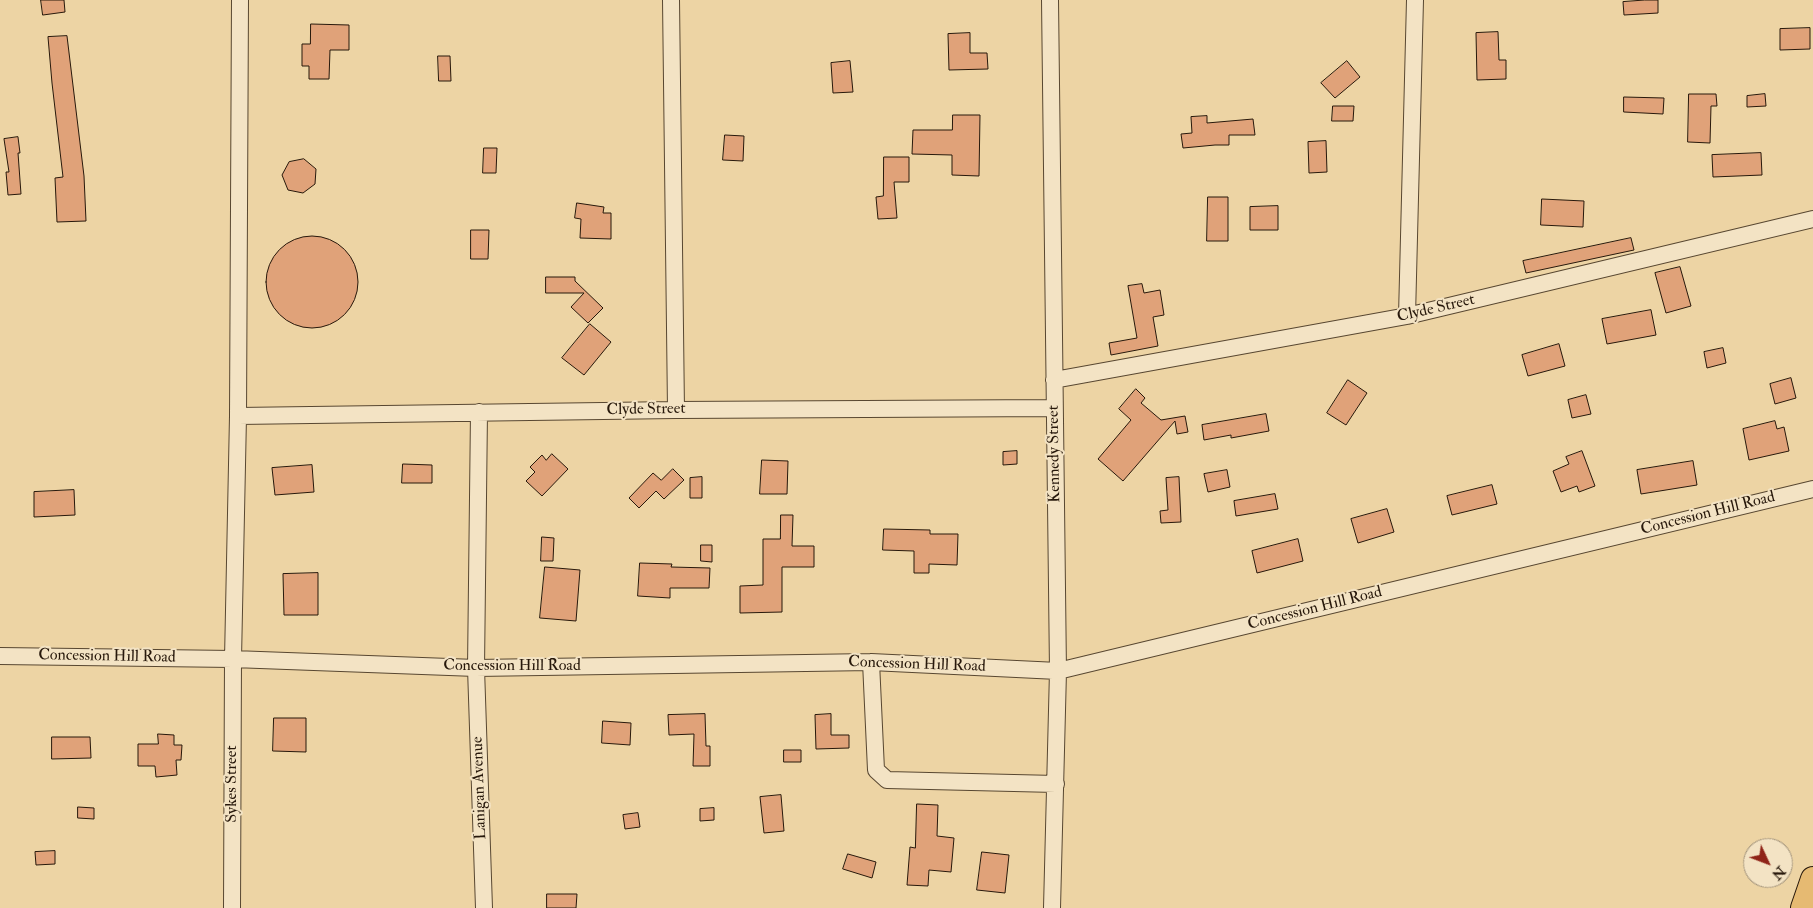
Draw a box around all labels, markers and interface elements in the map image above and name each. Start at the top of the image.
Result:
street label: Clyde Street [1395,291,1477,327]
street label: Clyde Street [606,400,686,420]
street label: Kennedy Street [1045,405,1065,503]
street label: Concession Hill Road [1639,488,1777,540]
street label: Concession Hill Road [1246,583,1384,635]
street label: Concession Hill Road [38,646,176,668]
street label: Concession Hill Road [848,653,986,677]
street label: Concession Hill Road [443,657,581,677]
street label: Lanigan Avenue [469,736,491,840]
street label: Sykes Street [223,745,243,823]
north arrow [1743,838,1793,888]
text: N [1768,862,1789,883]

